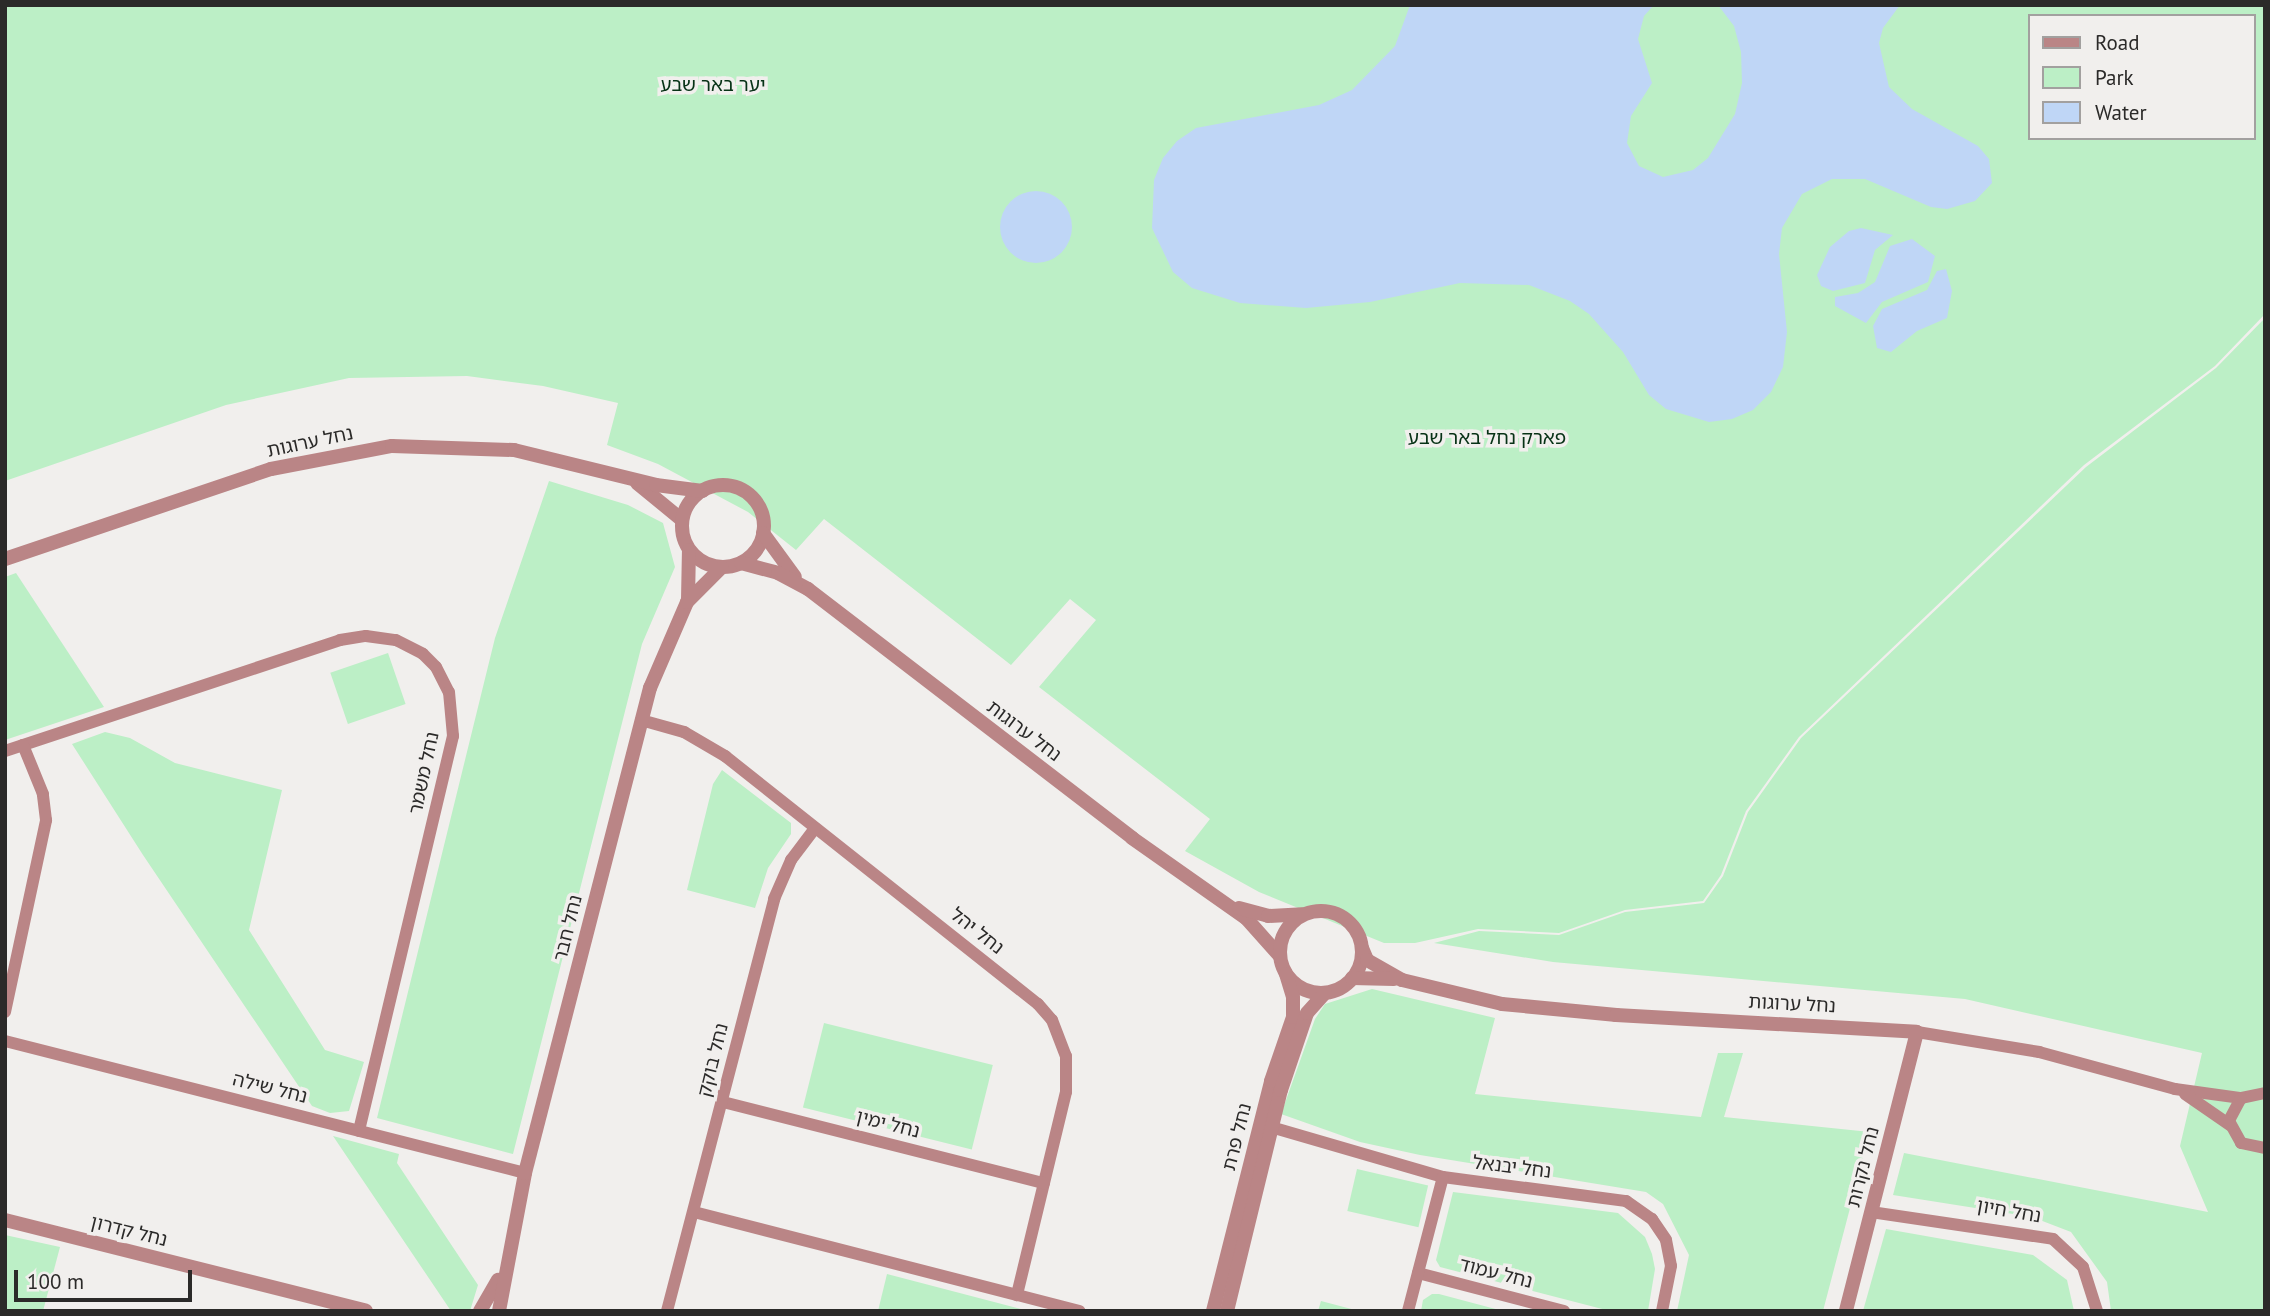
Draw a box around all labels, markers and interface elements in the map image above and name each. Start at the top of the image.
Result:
legend [2028,14,2256,140]
text: Road [2095,29,2139,56]
text: Park [2095,64,2134,91]
park label: יער באר שבע [660,74,766,96]
text: Water [2095,99,2147,126]
street label: נחל ערוגות [265,422,355,462]
park label: פארק נחל באר שבע [1408,427,1566,449]
street label: נחל ערוגות [982,696,1066,766]
street label: נחל משמר [404,730,444,816]
street label: נחל חבר [549,892,587,964]
street label: נחל יהל [946,903,1008,959]
street label: נחל ערוגות [1748,990,1836,1018]
street label: נחל בוקק [693,1021,733,1099]
street label: נחל שילה [230,1068,310,1108]
street label: נחל פרת [1218,1101,1256,1173]
street label: נחל ימין [854,1105,922,1143]
street label: נחל נקרות [1842,1124,1884,1210]
street label: נחל יבנאל [1471,1151,1553,1183]
street label: נחל חיון [1975,1194,2043,1228]
street label: נחל קדרון [88,1210,170,1252]
street label: נחל עמוד [1457,1253,1535,1293]
scale bar [18,1256,196,1300]
text: 100 m [27,1268,84,1295]

